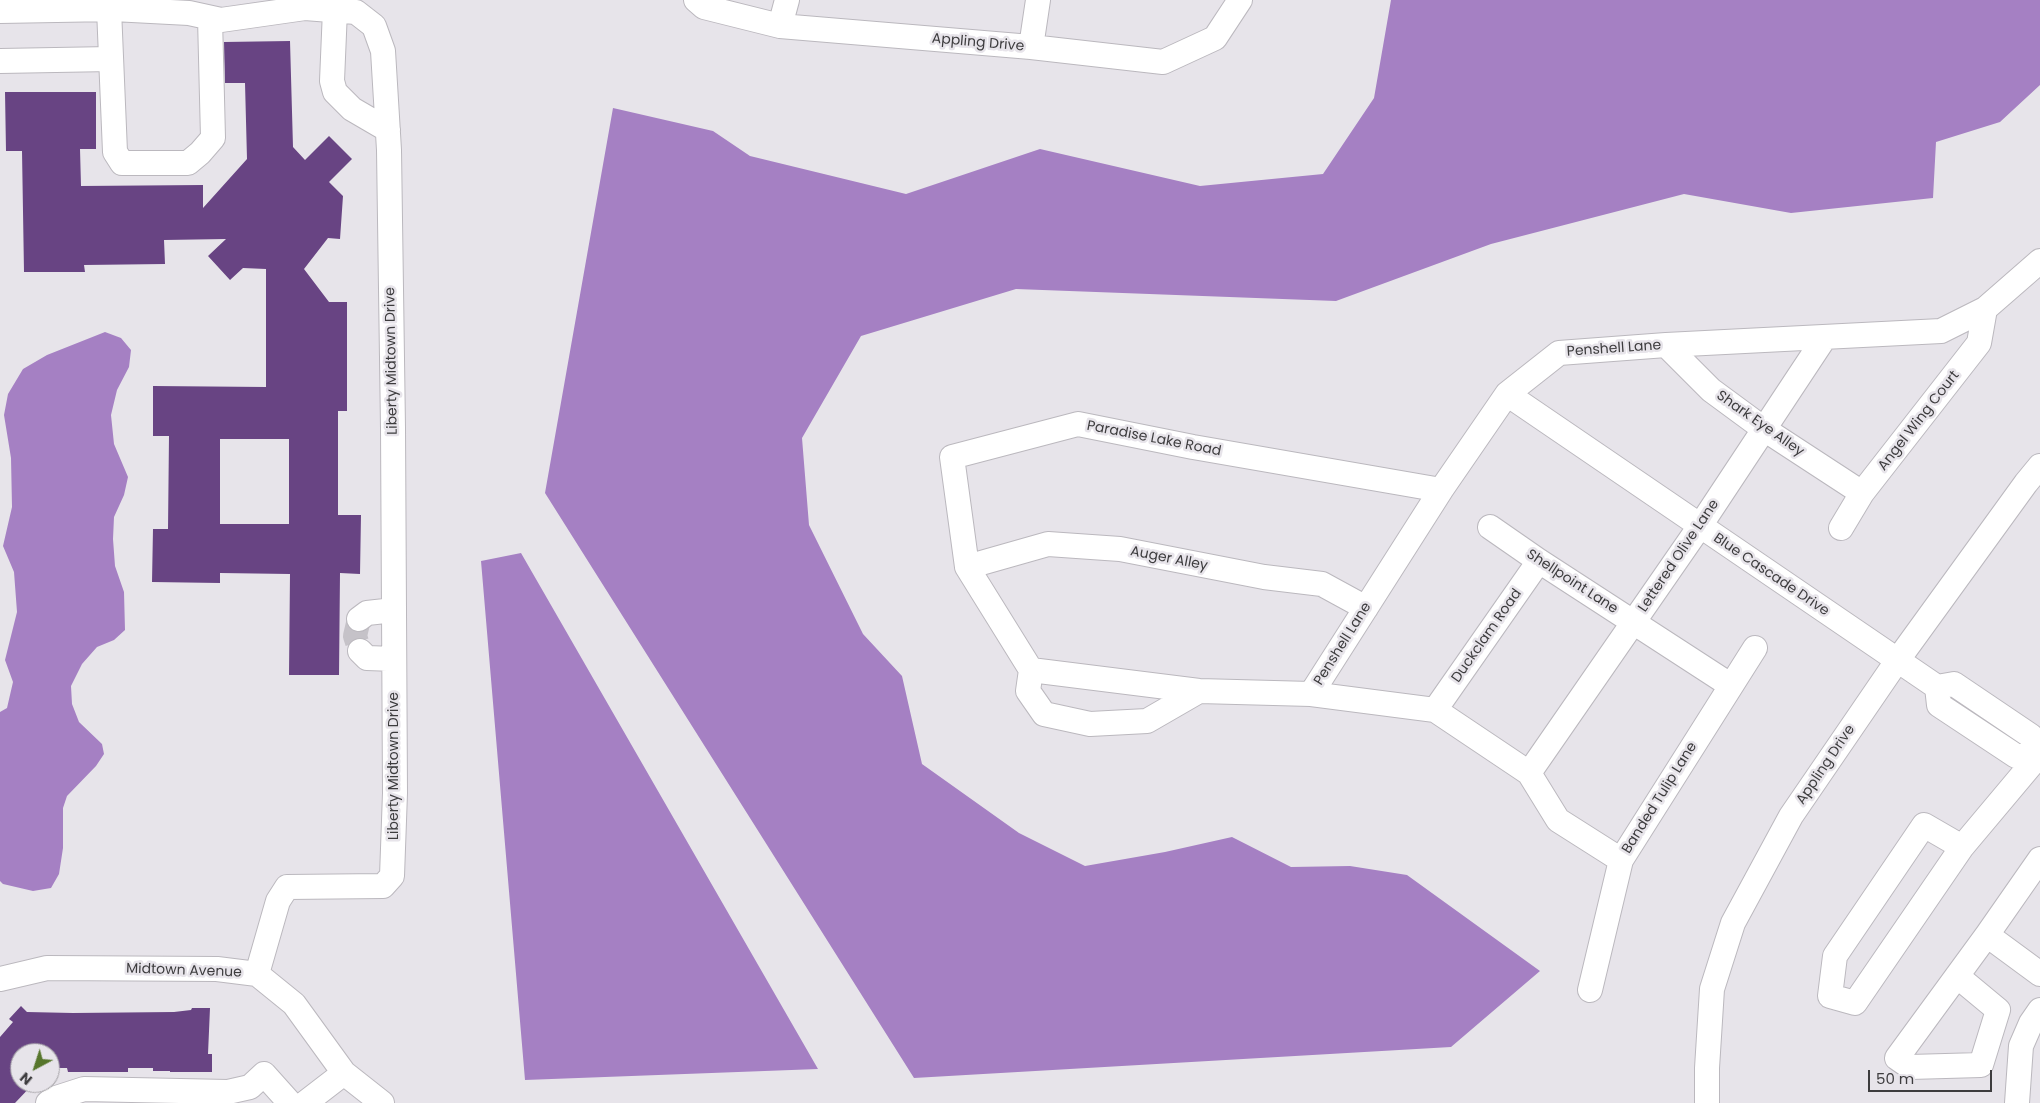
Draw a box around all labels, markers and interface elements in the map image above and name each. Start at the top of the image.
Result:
street label: Appling Drive [931,31,1025,55]
street label: Liberty Midtown Drive [382,287,402,435]
street label: Penshell Lane [1566,337,1662,361]
street label: Angel Wing Court [1875,368,1963,474]
street label: Shark Eye Alley [1713,388,1807,460]
street label: Paradise Lake Road [1085,418,1223,460]
street label: Lettered Olive Lane [1635,497,1723,615]
street label: Blue Cascade Drive [1710,530,1832,620]
street label: Auger Alley [1129,543,1209,575]
street label: Shellpoint Lane [1523,546,1621,618]
street label: Duckclam Road [1448,586,1526,686]
street label: Penshell Lane [1311,599,1375,689]
street label: Liberty Midtown Drive [386,692,402,840]
street label: Appling Drive [1793,722,1859,808]
street label: Banded Tulip Lane [1619,739,1701,857]
street label: Midtown Avenue [126,961,242,981]
north arrow [10,1043,60,1093]
scale bar [1870,1060,1994,1092]
text: N [16,1068,36,1090]
text: 50 m [1876,1068,1914,1089]

